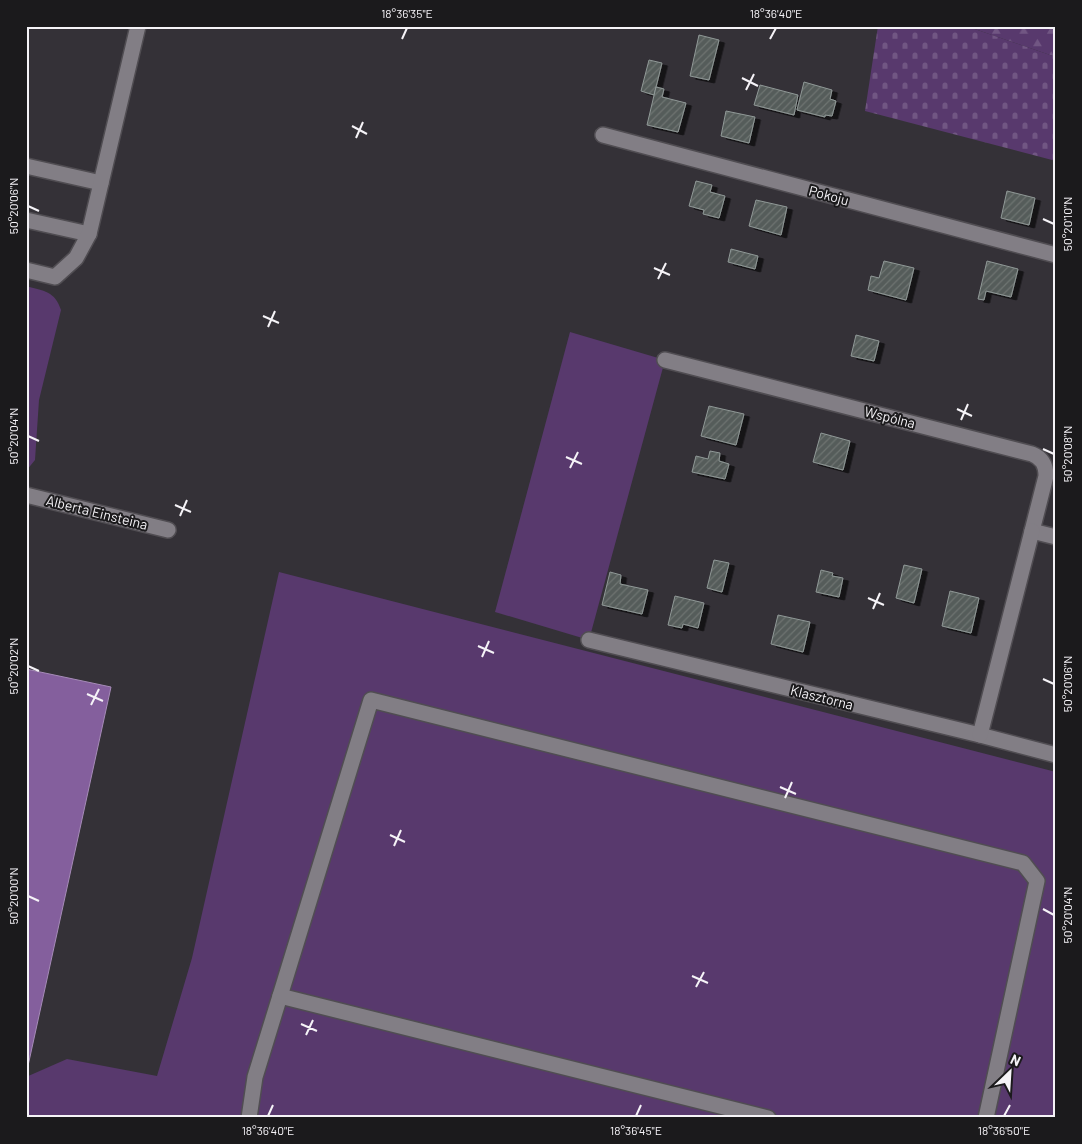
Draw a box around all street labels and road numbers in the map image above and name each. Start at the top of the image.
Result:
street label: Pokoju [807,181,851,209]
street label: Wspólna [863,402,917,432]
street label: Alberta Einsteina [44,491,150,533]
street label: Klasztorna [789,681,855,713]

